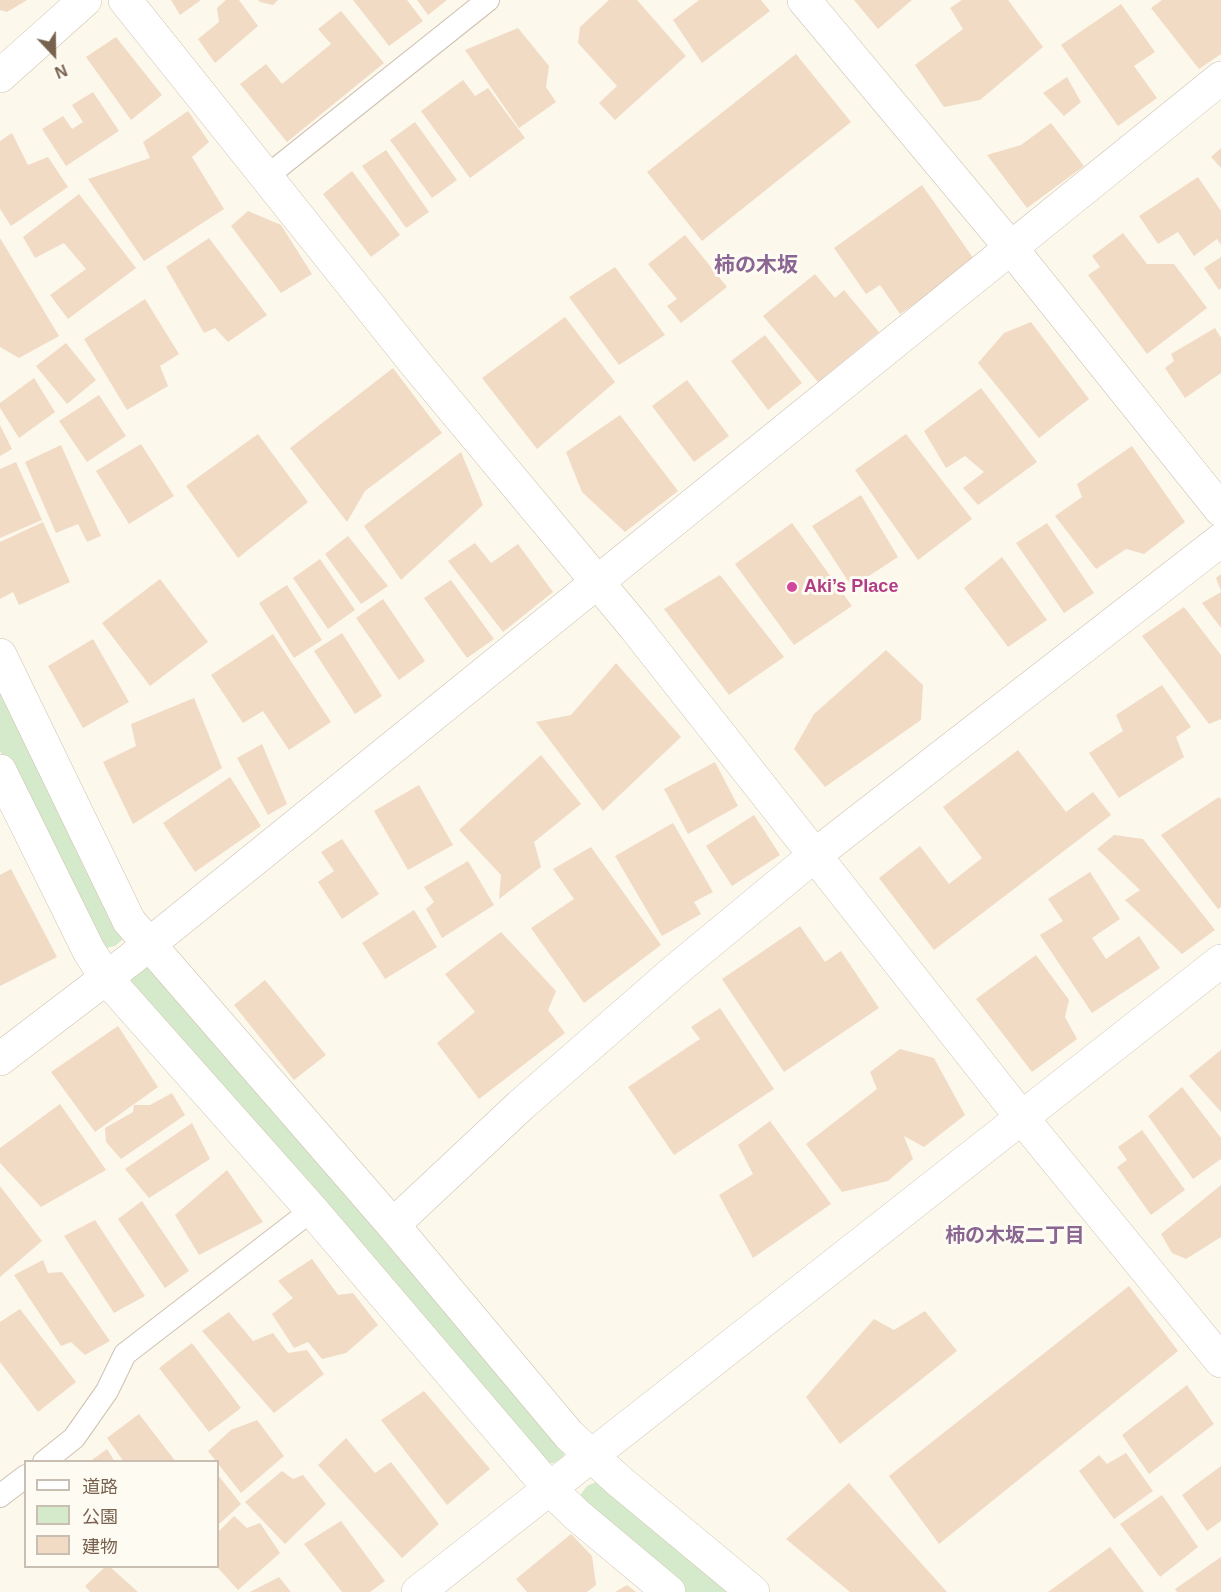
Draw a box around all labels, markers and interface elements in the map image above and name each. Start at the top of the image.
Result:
north arrow [24,24,84,84]
text: N [52,61,69,81]
district label: 柿の木坂 [714,253,798,279]
place label: Aki’s Place [804,576,898,598]
marker: Aki’s Place [785,580,799,594]
district label: 柿の木坂二丁目 [945,1224,1085,1248]
legend [24,1460,219,1568]
text: 道路 [82,1477,118,1497]
text: 公園 [82,1507,118,1527]
text: 建物 [82,1537,118,1557]

